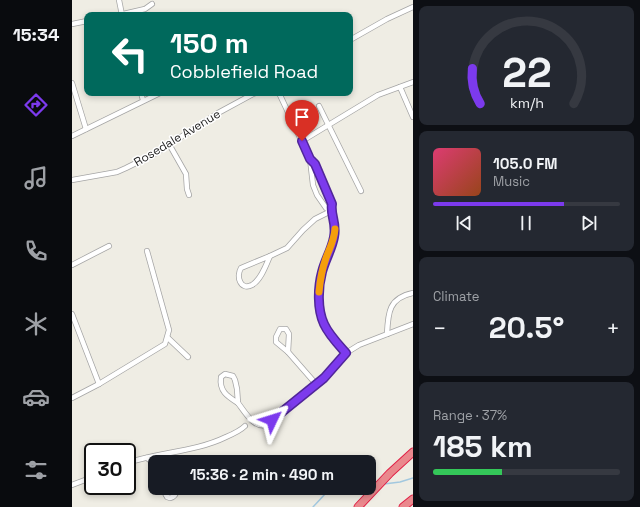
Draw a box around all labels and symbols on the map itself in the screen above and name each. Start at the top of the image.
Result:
pin [285,100,319,141]
street label: Rosedale Avenue [131,106,223,170]
position arrow [251,399,293,441]
speed limit sign: 30 [84,443,136,495]

